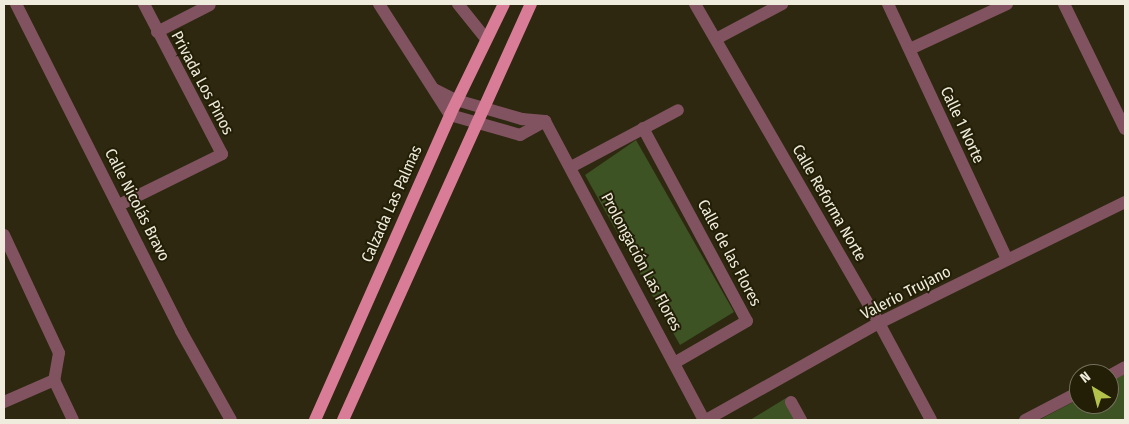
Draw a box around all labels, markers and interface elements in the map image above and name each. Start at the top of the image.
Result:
street label: Privada Los Pinos [167,28,237,138]
street label: Calle 1 Norte [936,84,988,166]
street label: Calle Reforma Norte [788,141,870,265]
street label: Calzada Las Palmas [358,143,426,265]
street label: Calle Nicolás Bravo [100,146,174,264]
street label: Prolongación Las Flores [596,190,686,334]
street label: Calle de las Flores [693,197,765,309]
street label: Valerio Trujano [858,262,954,324]
north arrow [1069,364,1119,414]
text: N [1077,368,1094,387]

